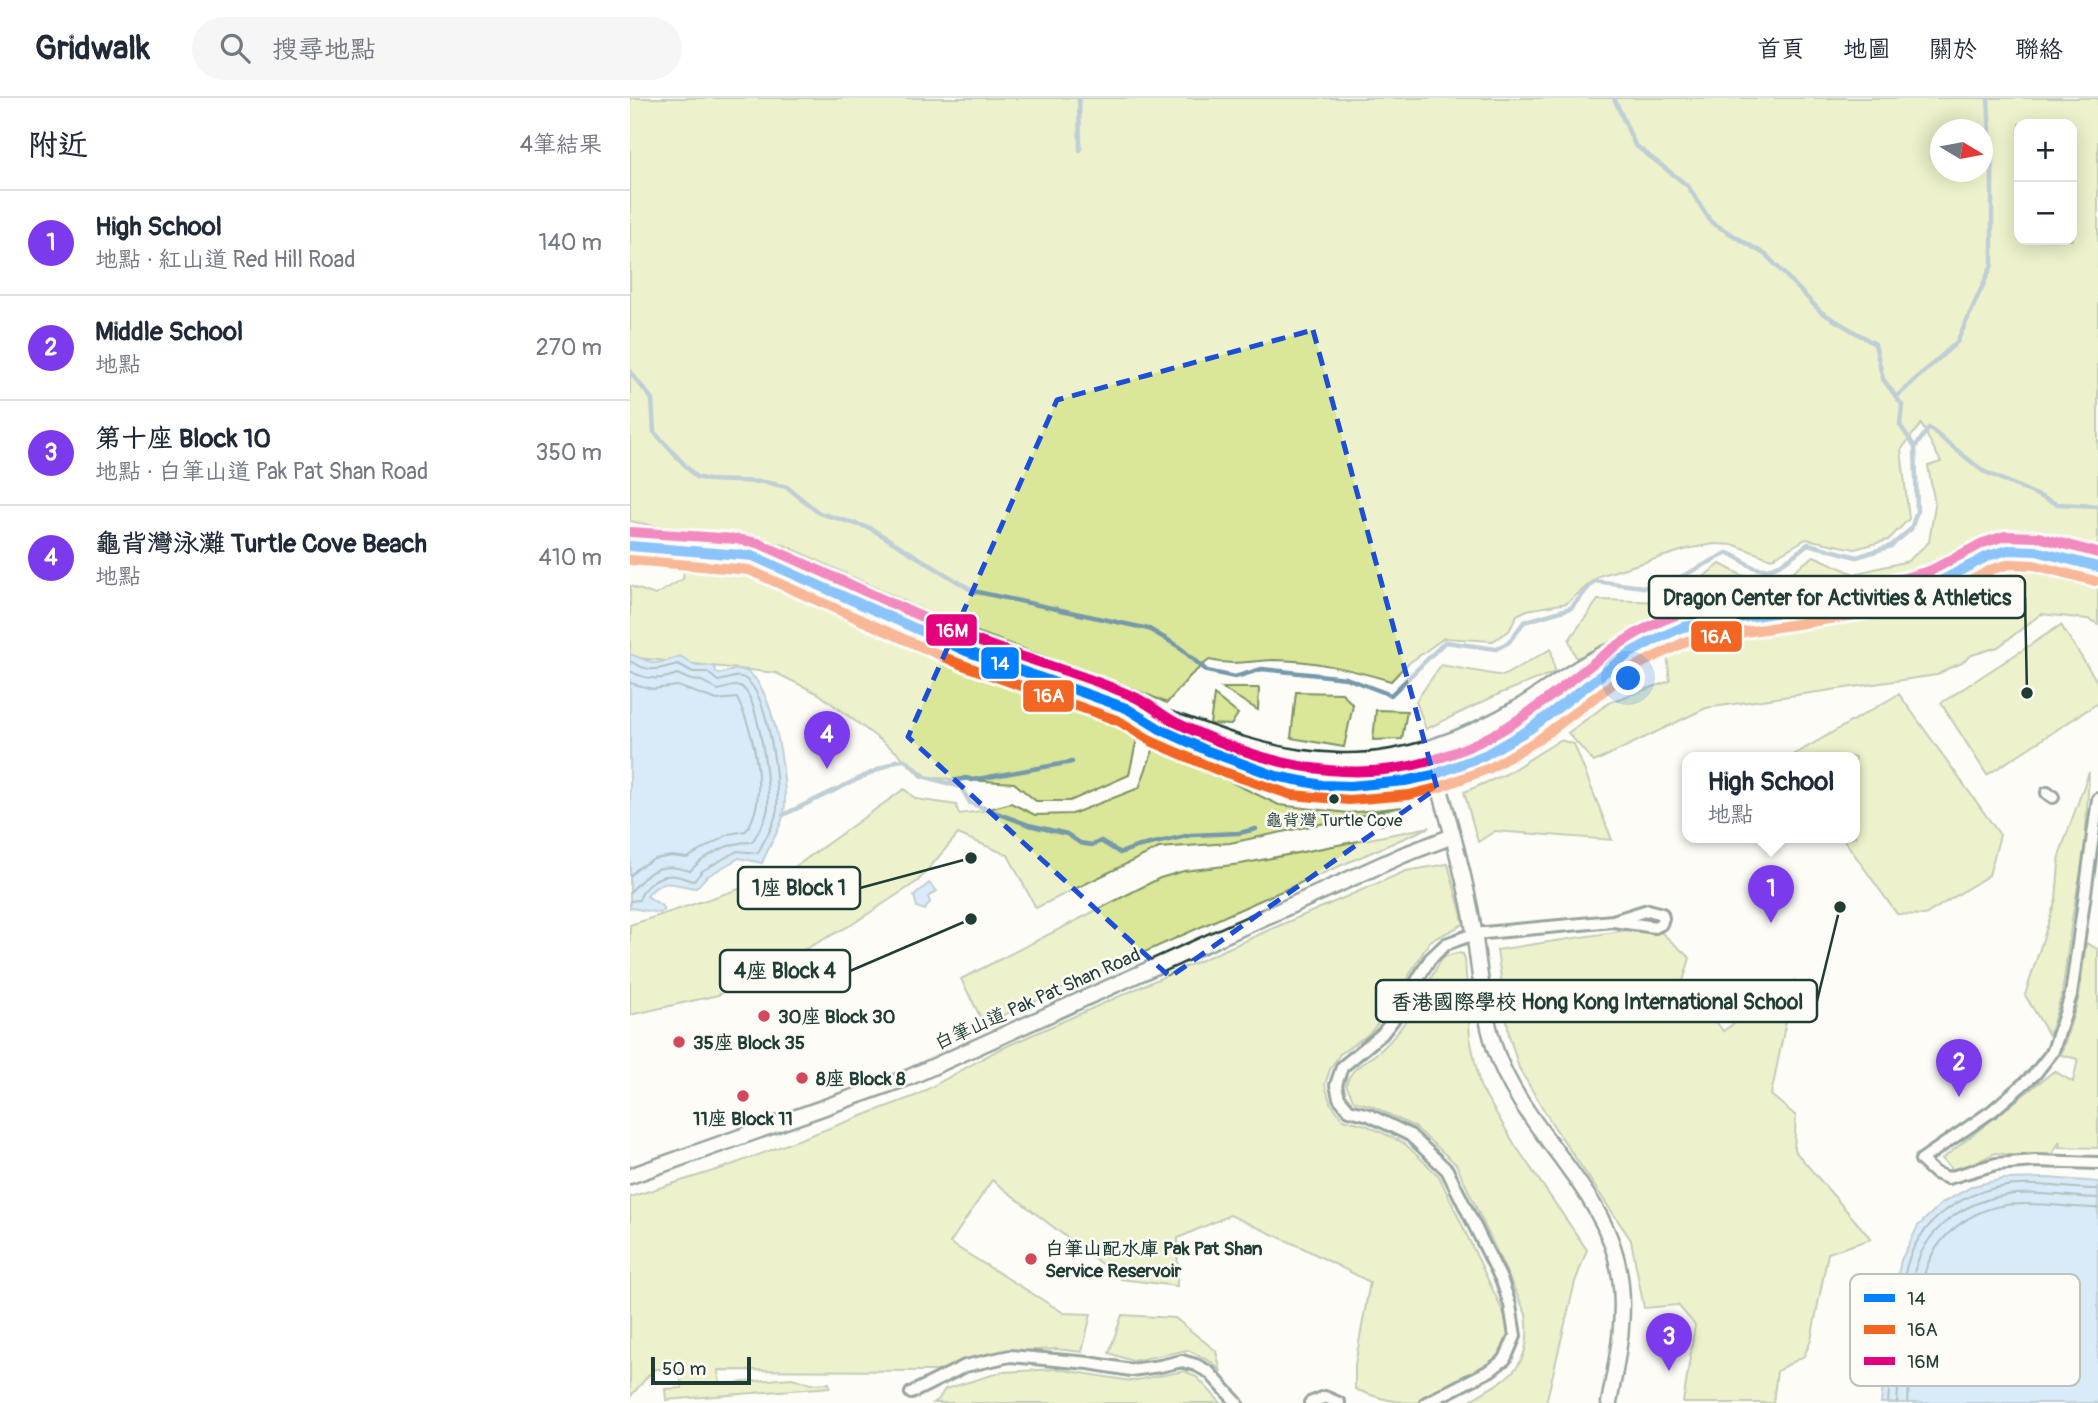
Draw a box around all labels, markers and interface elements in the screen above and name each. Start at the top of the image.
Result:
search box [192,17,682,80]
text: Gridwalk [35,28,150,69]
icon: search [216,29,254,67]
text: 搜尋地點 [272,34,376,66]
text: 首頁 [1757,35,1805,64]
text: 地圖 [1843,35,1891,64]
text: 關於 [1929,35,1977,64]
text: 聯絡 [2015,35,2063,64]
north arrow [1930,119,1993,182]
map controls [2014,119,2077,245]
button: + [2014,119,2077,182]
text: 附近 [28,127,88,164]
text: 4筆結果 [520,130,602,159]
button: − [2014,182,2077,245]
text: High School [95,211,222,243]
text: 1 [47,228,56,257]
text: 140 m [539,228,602,257]
text: 地點 · 紅山道 Red Hill Road [95,245,356,274]
text: Middle School [95,316,243,348]
text: 2 [45,333,57,362]
text: 270 m [536,333,602,362]
text: 地點 [95,350,141,379]
text: 第十座 Block 10 [95,423,271,455]
text: 3 [45,438,57,467]
text: 350 m [536,438,602,467]
text: 地點 · 白筆山道 Pak Pat Shan Road [95,457,428,486]
text: 龜背灣泳灘 Turtle Cove Beach [95,528,427,560]
text: 4 [44,543,58,572]
text: 410 m [539,543,602,572]
text: 地點 [95,562,141,591]
callout: Dragon Center for Activities & Athletics [1649,576,2025,618]
text: Dragon Center for Activities & Athletics [1663,585,2012,612]
line badge: 16M [925,613,978,647]
text: 16M [936,619,968,643]
line badge: 16A [1690,620,1743,653]
text: 16A [1701,625,1732,649]
line badge: 14 [980,646,1020,680]
text: 14 [991,652,1009,676]
your location [1611,661,1645,695]
line badge: 16A [1022,679,1075,713]
text: 16A [1034,684,1065,708]
pin: 4 [804,711,850,769]
popup [1682,752,1860,843]
text: High School [1708,766,1834,798]
marker: 龜背灣 Turtle Cove [1327,792,1341,806]
text: 地點 [1708,800,1754,829]
place label: 龜背灣 Turtle Cove [1266,810,1403,831]
pin: 1 [1748,865,1794,923]
callout: 1座 Block 1 [738,867,860,909]
text: 1座 Block 1 [752,875,846,902]
street label: 白筆山道 Pak Pat Shan Road [931,943,1144,1055]
callout: 4座 Block 4 [720,950,850,992]
text: 4座 Block 4 [734,958,837,985]
callout: 香港國際學校 Hong Kong International School [1376,980,1817,1022]
text: 香港國際學校 Hong Kong International School [1391,989,1803,1016]
place label: 30座 Block 30 [778,1005,895,1029]
marker: 30座 Block 30 [756,1008,772,1024]
place label: 35座 Block 35 [693,1031,805,1055]
marker: 35座 Block 35 [671,1034,687,1050]
pin: 2 [1936,1039,1982,1097]
place label: 8座 Block 8 [816,1067,906,1091]
marker: 8座 Block 8 [794,1070,810,1086]
marker: 11座 Block 11 [735,1088,751,1104]
place label: 11座 Block 11 [693,1107,793,1131]
place label: 白筆山配水庫 Pak Pat Shan Service Reservoir [1045,1237,1263,1283]
marker: 白筆山配水庫 Pak Pat Shan Service Reservoir [1023,1251,1039,1267]
legend [1850,1274,2080,1386]
text: 14 [1907,1287,1925,1311]
pin: 3 [1646,1313,1692,1371]
text: 16A [1907,1318,1938,1342]
text: 16M [1907,1350,1939,1374]
scale bar [651,1354,751,1386]
text: 50 m [662,1357,706,1381]

